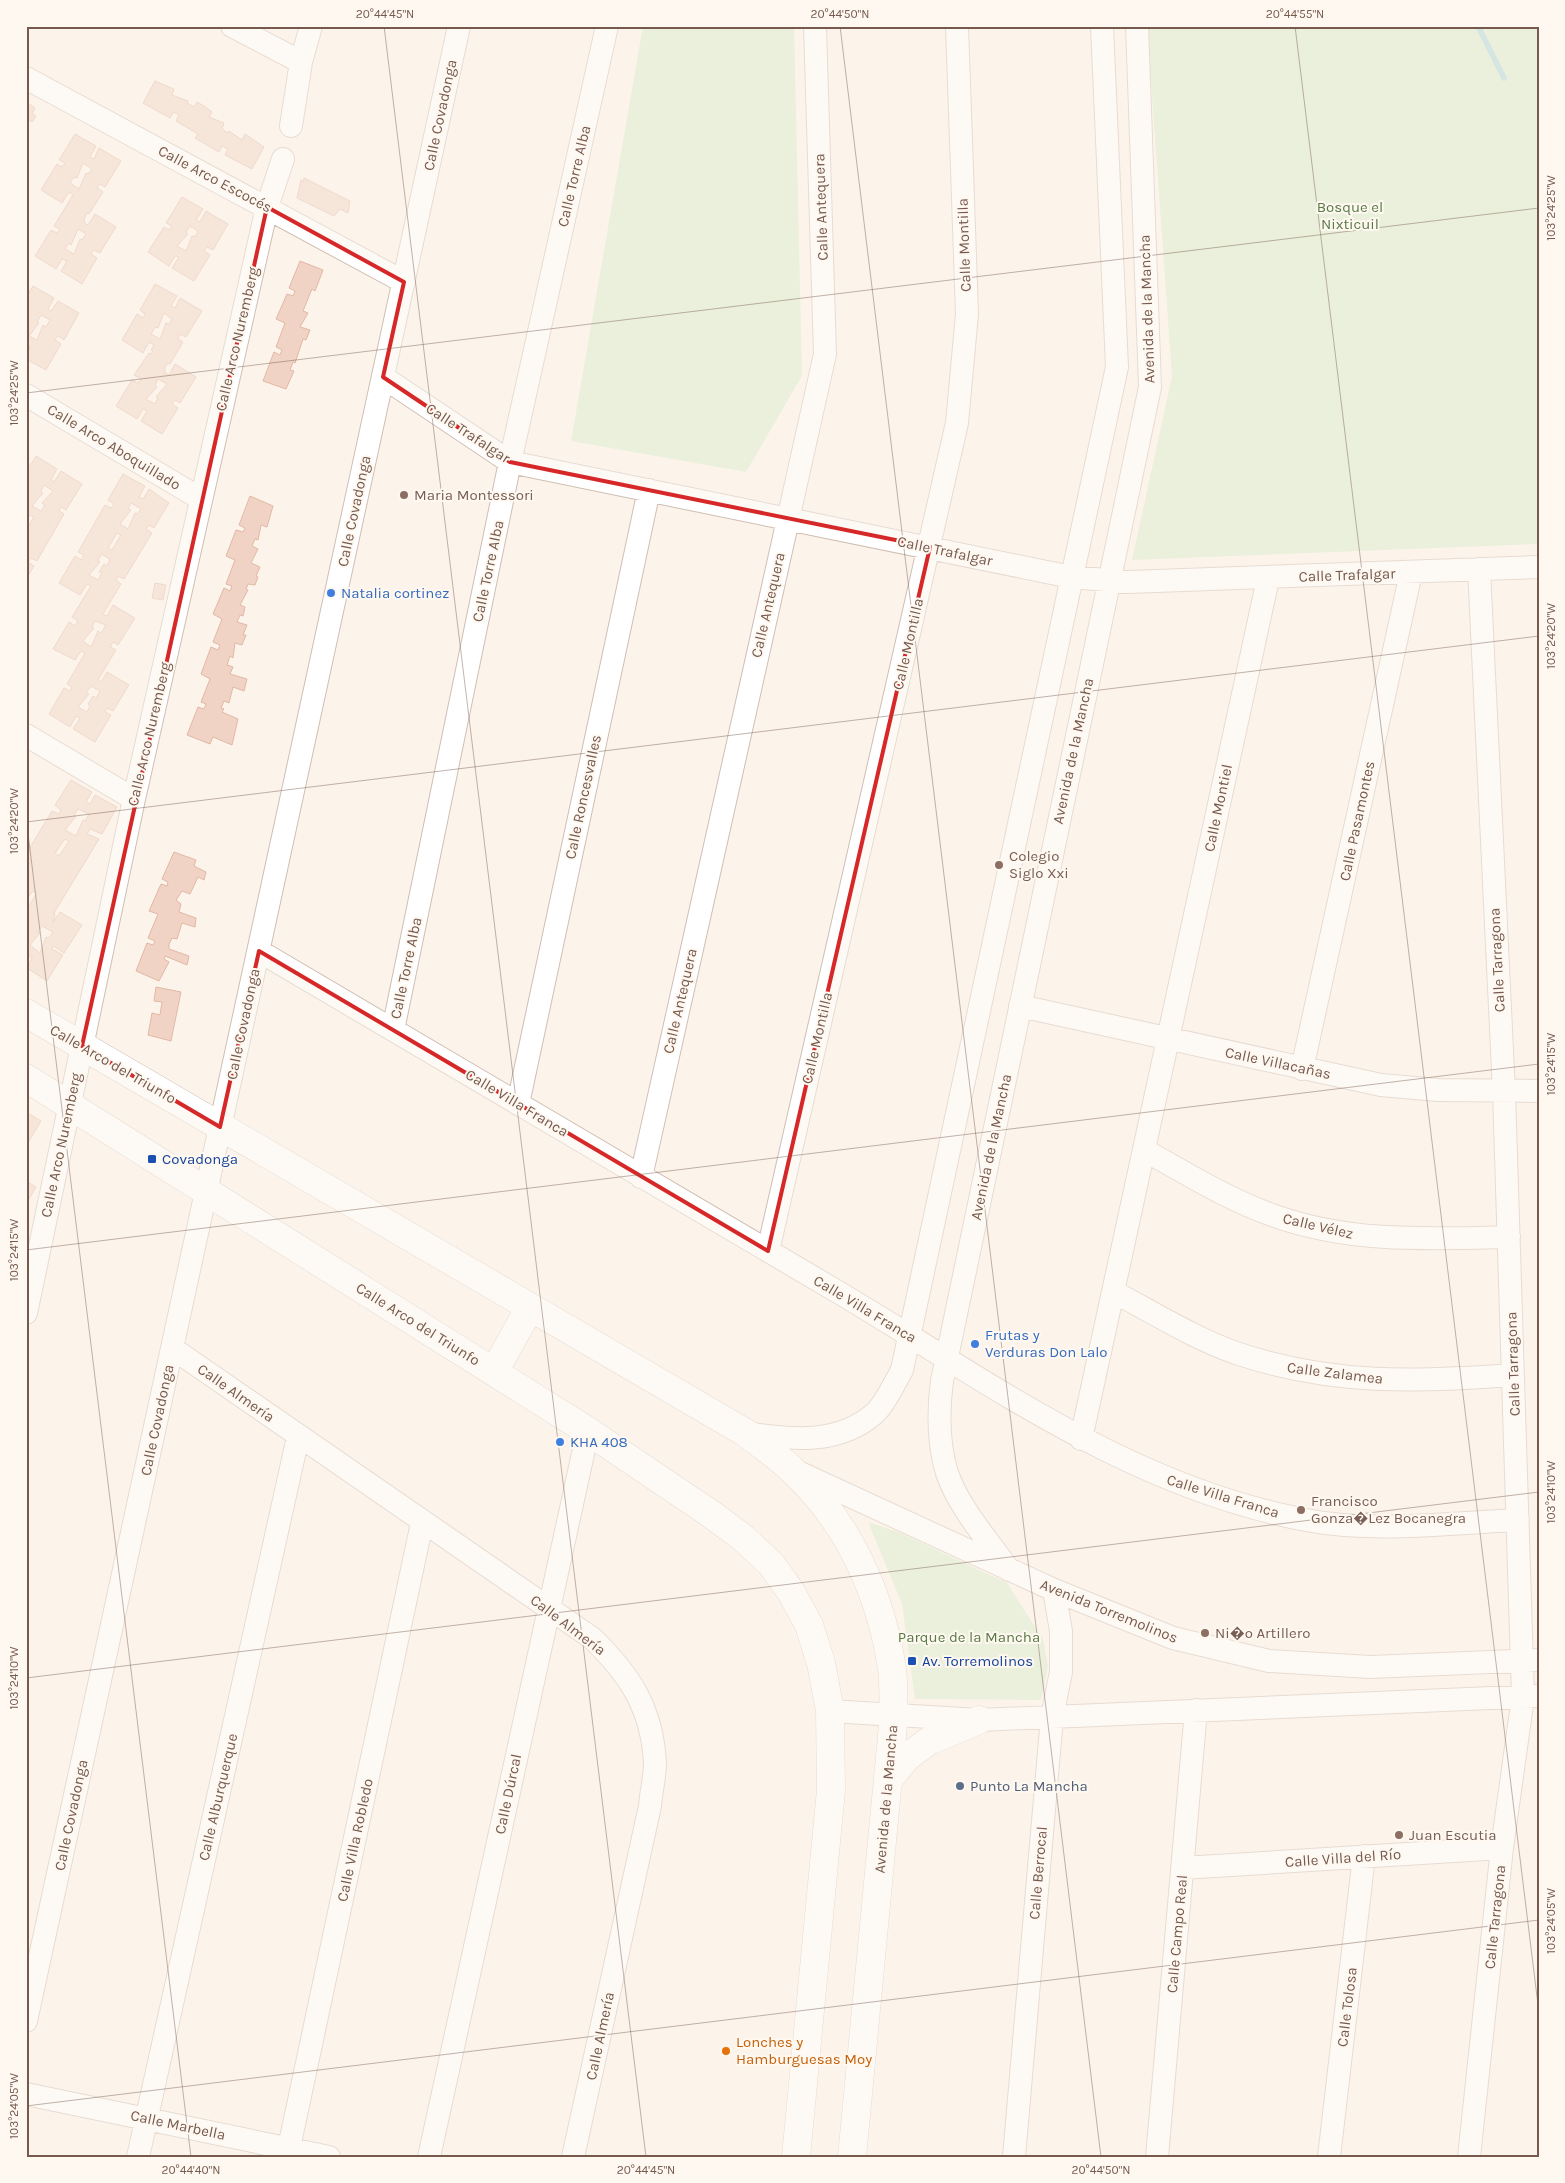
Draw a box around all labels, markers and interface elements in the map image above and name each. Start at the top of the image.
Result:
text: 20°44'45"N [356,7,414,21]
text: 20°44'50"N [811,7,869,21]
text: 20°44'55"N [1266,7,1324,21]
street label: Calle Covadonga [419,58,461,172]
street label: Calle Torre Alba [554,123,594,229]
street label: Calle Arco Escocés [155,141,275,217]
street label: Calle Antequera [810,153,832,261]
text: 103°24'25"W [1544,175,1558,241]
street label: Calle Montilla [953,198,975,292]
park label: Bosque el Nixticuil [1317,198,1383,233]
street label: Avenida de la Mancha [1135,234,1159,384]
street label: Calle Arco Nuremberg [212,265,262,413]
text: 103°24'25"W [7,360,21,426]
street label: Calle Trafalgar [422,399,514,467]
street label: Calle Arco Aboquillado [44,400,184,494]
street label: Calle Covadonga [333,454,375,568]
place label: Maria Montessori [414,486,534,504]
marker: Maria Montessori [398,489,410,501]
street label: Calle Torre Alba [468,518,508,624]
street label: Calle Trafalgar [896,532,995,570]
street label: Calle Antequera [747,551,789,659]
street label: Calle Trafalgar [1298,564,1396,586]
place label: Natalia cortinez [341,584,449,602]
marker: Natalia cortinez [325,587,337,599]
street label: Calle Montilla [889,596,927,692]
text: 103°24'20"W [1544,603,1558,669]
street label: Calle Arco Nuremberg [124,660,174,808]
street label: Avenida de la Mancha [1049,676,1097,826]
street label: Calle Roncesvalles [561,733,605,861]
street label: Calle Pasamontes [1335,759,1379,883]
street label: Calle Montiel [1200,763,1236,853]
text: 103°24'20"W [7,788,21,854]
place label: Colegio Siglo Xxi [1009,847,1069,882]
marker: Colegio Siglo Xxi [993,859,1005,871]
street label: Calle Tarragona [1485,907,1509,1013]
street label: Calle Torre Alba [386,915,426,1021]
street label: Calle Antequera [659,947,701,1055]
street label: Calle Covadonga [222,967,264,1081]
street label: Calle Montilla [798,990,836,1086]
street label: Calle Arco del Triunfo [47,1021,179,1107]
text: 103°24'15"W [1544,1032,1558,1095]
street label: Calle Villacañas [1223,1043,1333,1083]
street label: Calle Villa Franca [462,1065,572,1141]
street label: Calle Arco Nuremberg [37,1071,85,1219]
street label: Avenida de la Mancha [967,1072,1015,1222]
place label: Covadonga [162,1150,238,1168]
marker: Covadonga [146,1153,158,1165]
street label: Calle Vélez [1281,1209,1355,1243]
text: 103°24'15"W [7,1218,21,1281]
street label: Calle Villa Franca [810,1271,920,1347]
street label: Calle Arco del Triunfo [353,1279,483,1369]
street label: Calle Tarragona [1502,1311,1524,1417]
place label: Frutas y Verduras Don Lalo [985,1326,1108,1361]
marker: Frutas y Verduras Don Lalo [969,1338,981,1350]
street label: Calle Zalamea [1286,1358,1384,1388]
street label: Calle Almería [194,1360,278,1426]
street label: Calle Covadonga [136,1363,178,1477]
place label: KHA 408 [570,1433,628,1451]
marker: KHA 408 [554,1436,566,1448]
text: 103°24'10"W [1544,1460,1558,1524]
street label: Calle Villa Franca [1164,1470,1282,1522]
place label: Francisco Gonza�Lez Bocanegra [1311,1492,1466,1527]
marker: Francisco Gonza�Lez Bocanegra [1295,1504,1307,1516]
street label: Avenida Torremolinos [1038,1575,1180,1647]
street label: Calle Almería [527,1591,609,1659]
place label: Ni�o Artillero [1215,1624,1310,1642]
marker: Ni�o Artillero [1199,1627,1211,1639]
park label: Parque de la Mancha [898,1628,1040,1646]
text: 103°24'10"W [7,1646,21,1710]
place label: Av. Torremolinos [922,1652,1033,1670]
marker: Av. Torremolinos [906,1655,918,1667]
street label: Avenida de la Mancha [871,1724,901,1874]
street label: Calle Alburquerque [195,1732,241,1862]
street label: Calle Dúrcal [491,1752,525,1836]
street label: Calle Covadonga [50,1758,92,1872]
street label: Calle Villa Robledo [333,1777,377,1903]
place label: Punto La Mancha [970,1777,1088,1795]
marker: Punto La Mancha [954,1780,966,1792]
street label: Calle Berrocal [1025,1826,1051,1920]
place label: Juan Escutia [1409,1826,1497,1844]
marker: Juan Escutia [1393,1829,1405,1841]
street label: Calle Villa del Río [1284,1845,1402,1871]
street label: Calle Tarragona [1481,1864,1509,1970]
street label: Calle Campo Real [1163,1874,1191,1994]
text: 103°24'05"W [1544,1888,1558,1954]
street label: Calle Tolosa [1333,1966,1361,2048]
street label: Calle Almería [582,1990,618,2082]
place label: Lonches y Hamburguesas Moy [736,2033,872,2068]
marker: Lonches y Hamburguesas Moy [720,2045,732,2057]
text: 103°24'05"W [7,2073,21,2139]
street label: Calle Marbella [129,2106,227,2144]
text: 20°44'40"N [162,2163,220,2177]
text: 20°44'45"N [617,2163,675,2177]
text: 20°44'50"N [1072,2163,1130,2177]

